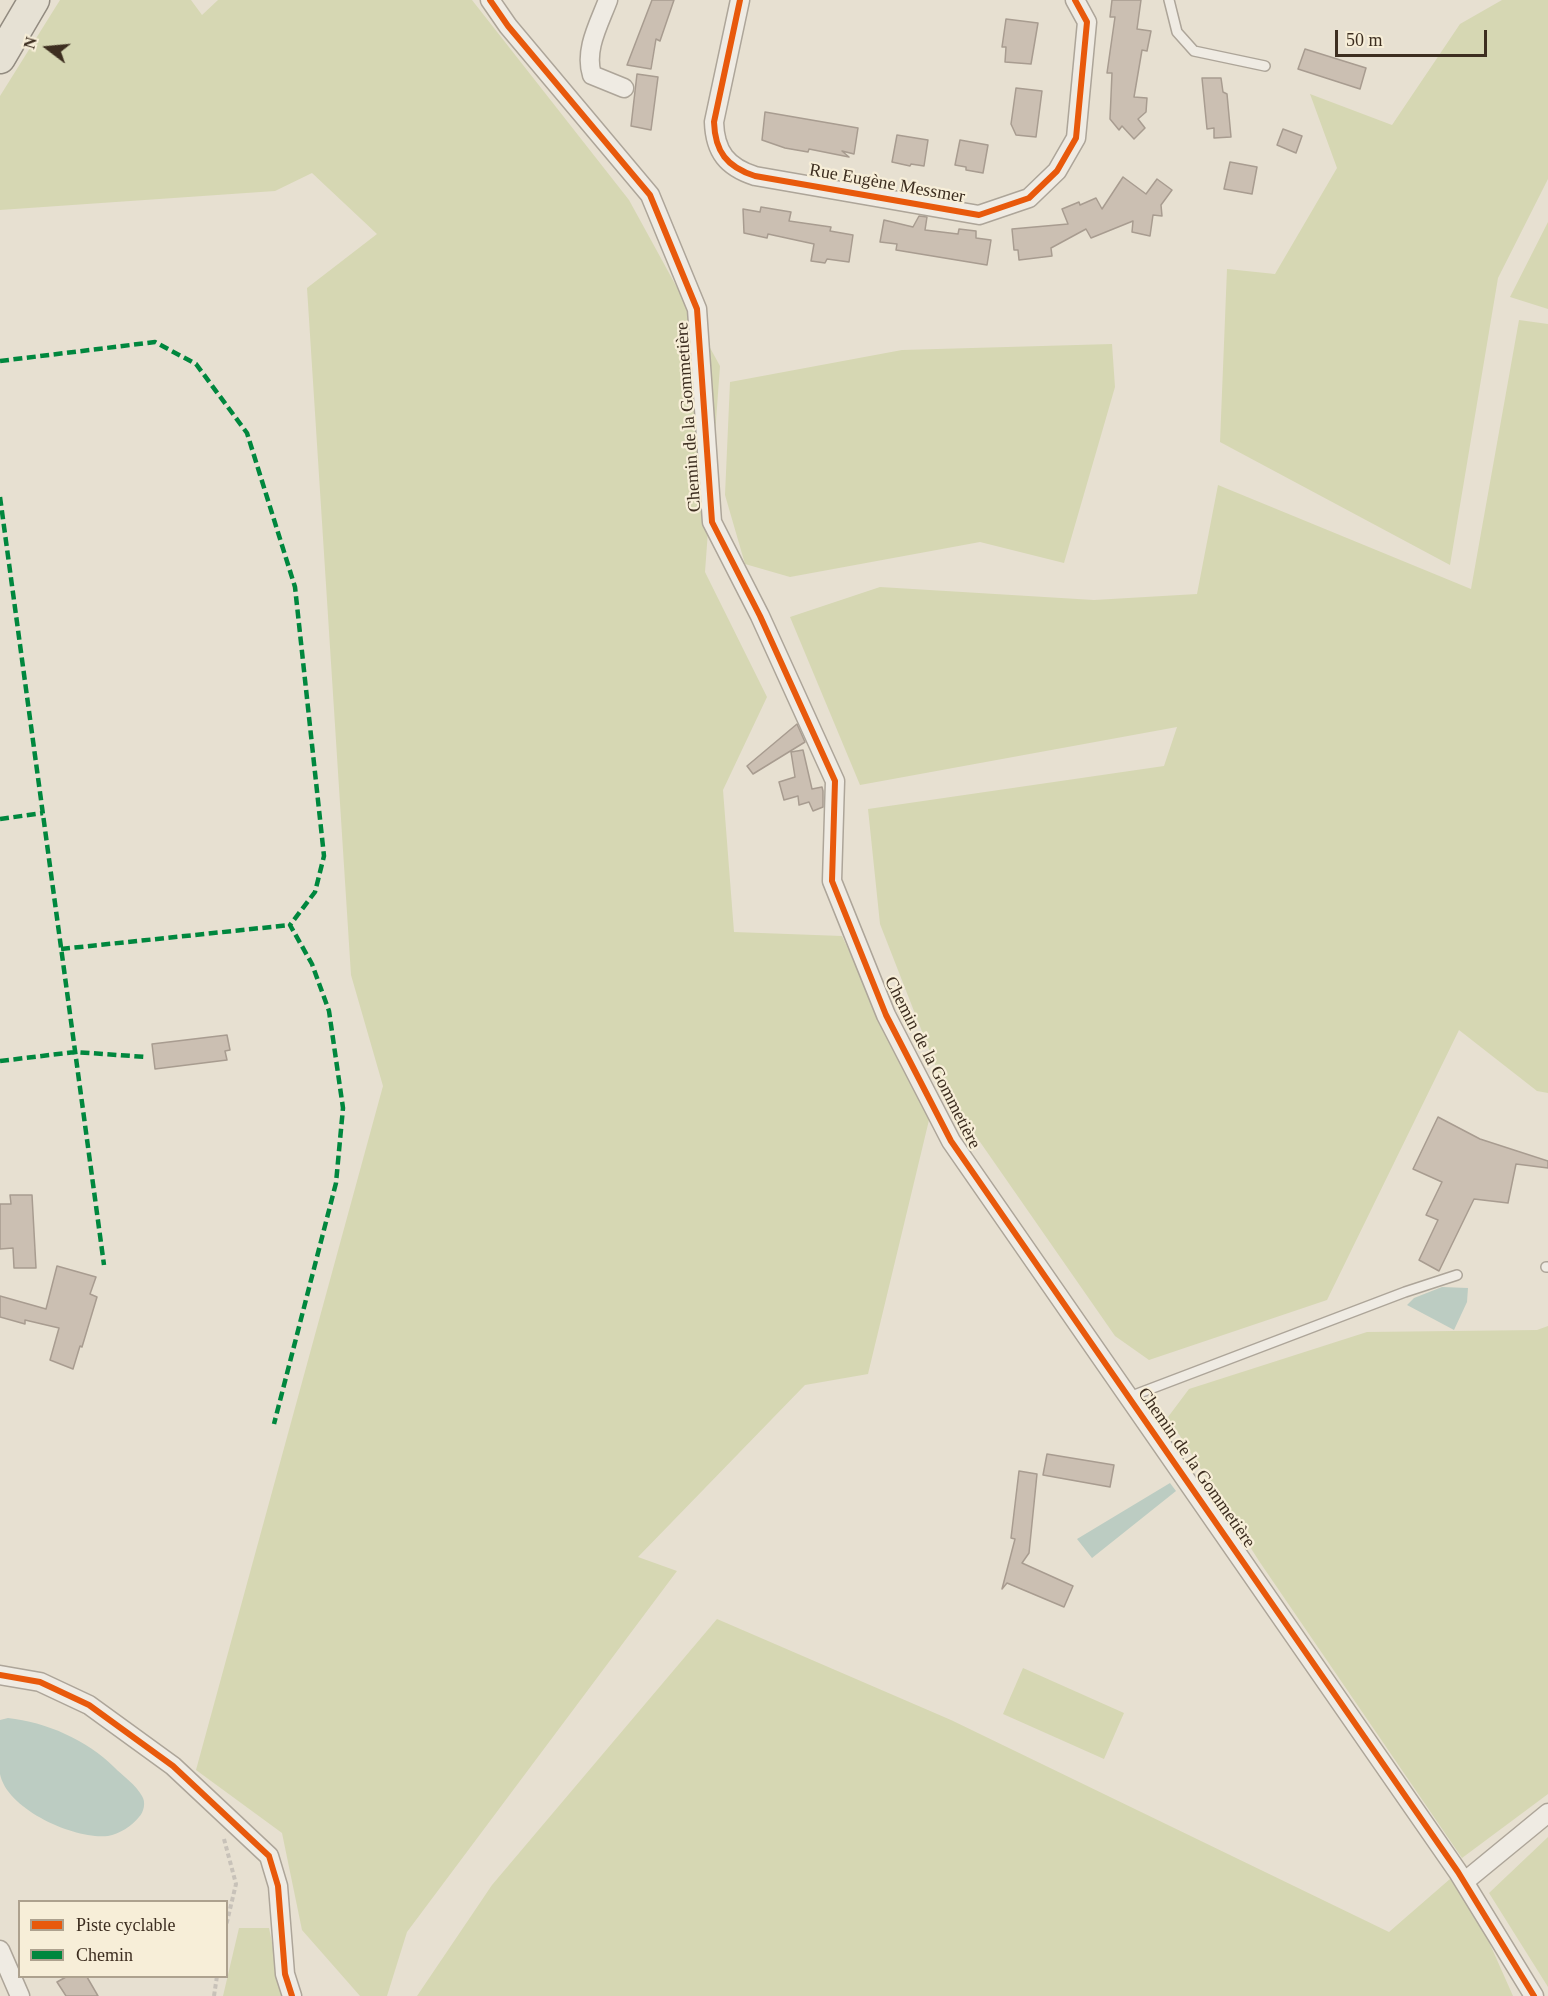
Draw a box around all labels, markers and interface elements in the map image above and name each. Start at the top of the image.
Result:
north arrow [18,18,78,78]
scale bar [1338,18,1490,56]
text: 50 m [1346,30,1383,50]
text: N [20,35,40,51]
street label: Rue Eugène Messmer [807,160,967,208]
street label: Chemin de la Gommetière [672,321,706,513]
street label: Chemin de la Gommetière [879,973,985,1153]
street label: Chemin de la Gommetière [1133,1384,1259,1552]
legend [18,1900,228,1978]
text: Piste cyclable [76,1915,175,1935]
text: Chemin [76,1945,133,1965]

